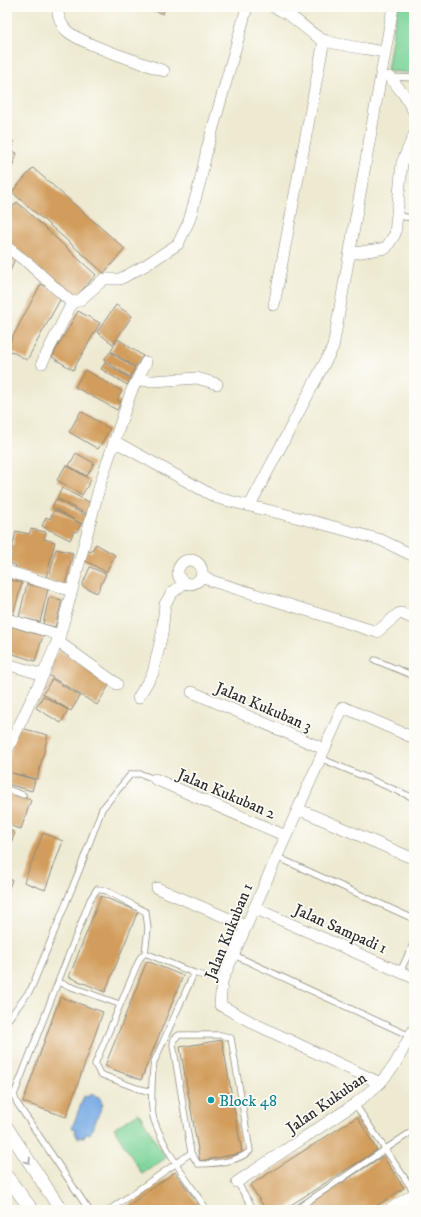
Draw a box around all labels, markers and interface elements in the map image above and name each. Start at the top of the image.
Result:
street label: Jalan Kukuban 3 [211,677,315,736]
street label: Jalan Kukuban 2 [173,764,279,824]
street label: Jalan Kukuban 1 [200,880,257,985]
street label: Jalan Sampadi 1 [289,899,390,958]
street label: Jalan Kukuban [281,1068,371,1139]
place label: Block 48 [219,1091,277,1111]
marker: Block 48 [206,1095,216,1105]
one-way arrow [24,1156,31,1163]

